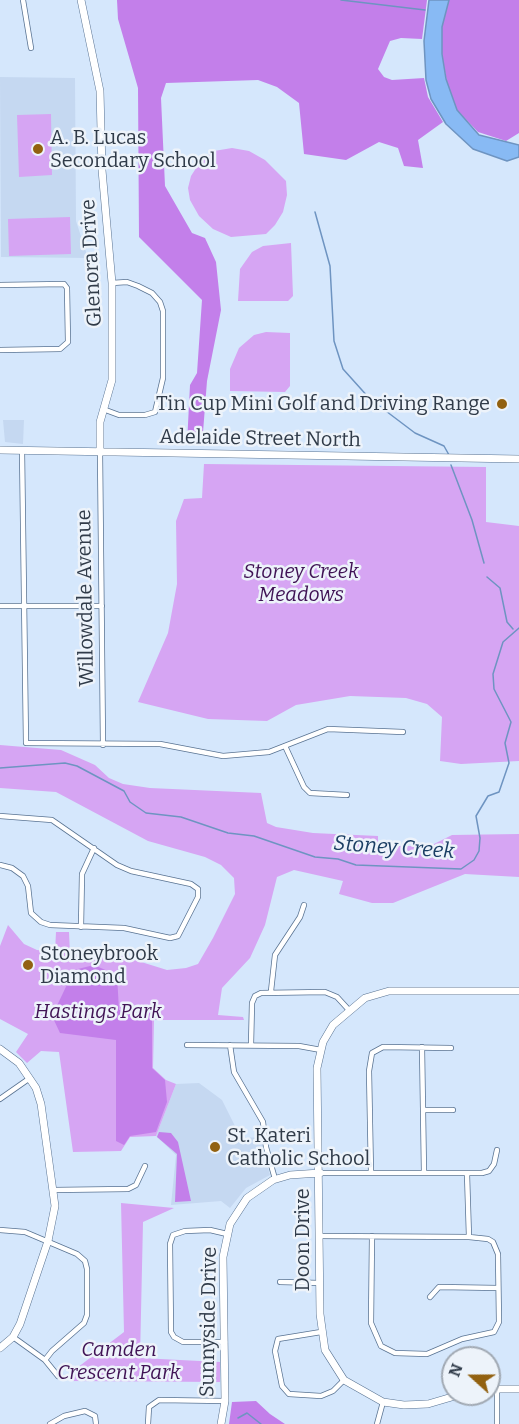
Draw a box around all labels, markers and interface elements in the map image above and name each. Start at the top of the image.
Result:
place label: A. B. Lucas Secondary School [50,126,216,173]
marker: A. B. Lucas Secondary School [31,142,45,156]
street label: Glenora Drive [77,199,107,327]
place label: Tin Cup Mini Golf and Driving Range [156,392,490,416]
marker: Tin Cup Mini Golf and Driving Range [495,397,509,411]
street label: Adelaide Street North [159,425,361,453]
street label: Willowdale Avenue [72,509,100,687]
park label: Stoney Creek Meadows [243,560,359,607]
water label: Stoney Creek [333,831,455,865]
place label: Stoneybrook Diamond [40,942,158,989]
marker: Stoneybrook Diamond [21,958,35,972]
park label: Hastings Park [34,1000,162,1024]
place label: St. Kateri Catholic School [227,1124,370,1171]
marker: St. Kateri Catholic School [208,1140,222,1154]
street label: Doon Drive [291,1188,315,1292]
street label: Sunnyside Drive [196,1247,222,1397]
park label: Camden Crescent Park [57,1338,181,1385]
north arrow [441,1346,501,1406]
text: N [445,1361,467,1379]

